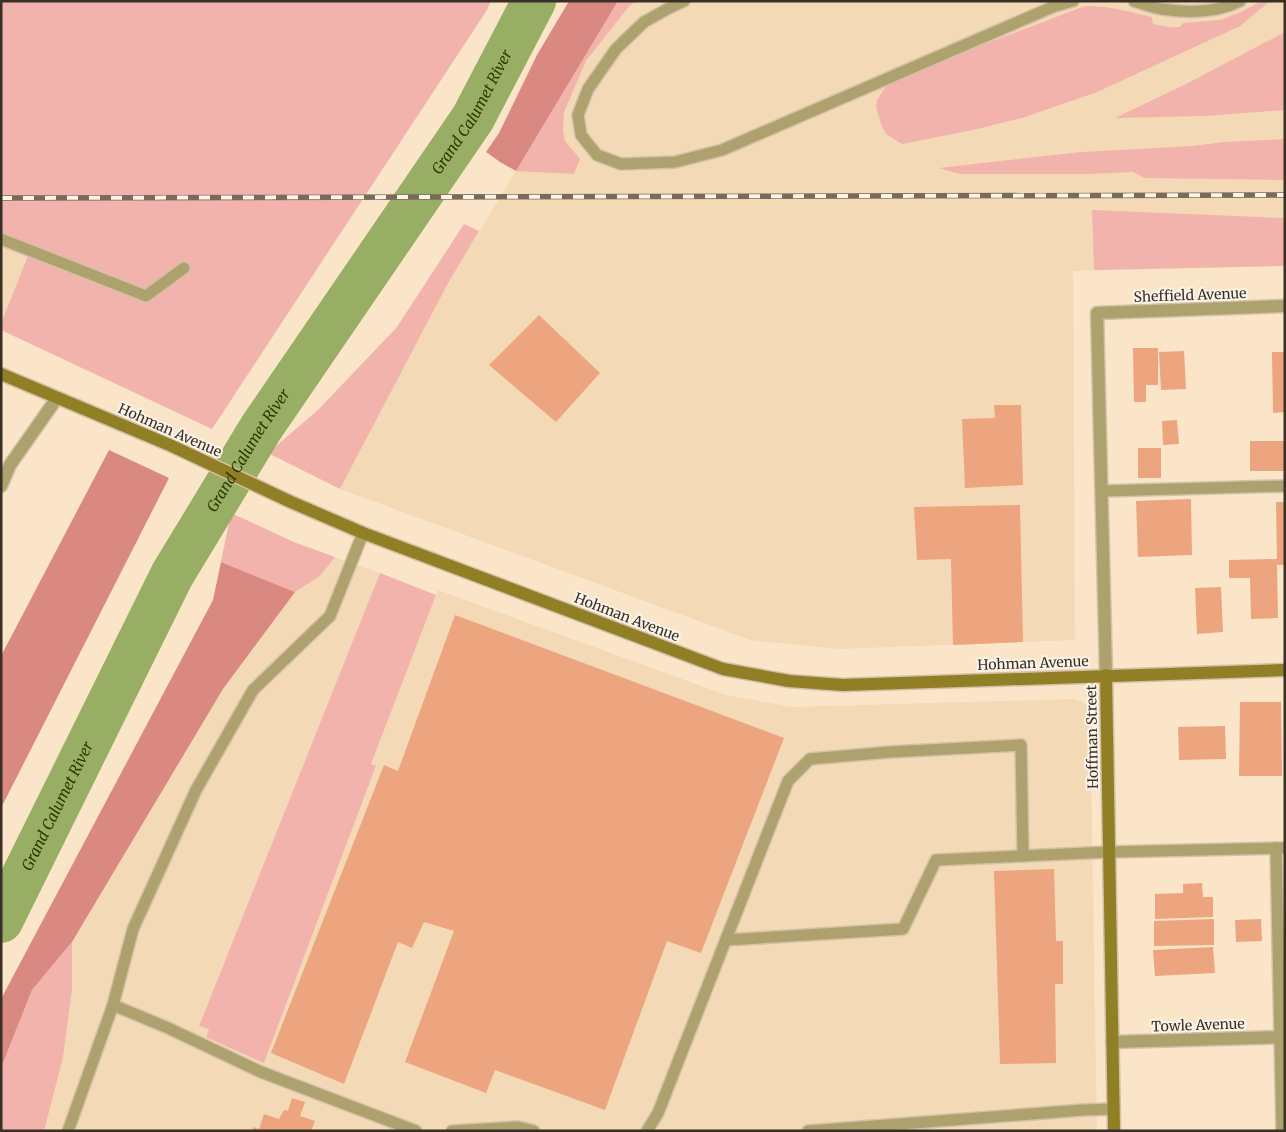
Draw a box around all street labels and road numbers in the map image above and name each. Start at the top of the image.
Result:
street label: Sheffield Avenue [1133,284,1247,306]
street label: Hohman Avenue [115,399,225,461]
street label: Hohman Avenue [572,589,682,645]
street label: Hohman Avenue [977,652,1089,674]
street label: Hoffman Street [1082,684,1102,789]
street label: Towle Avenue [1151,1014,1245,1036]

